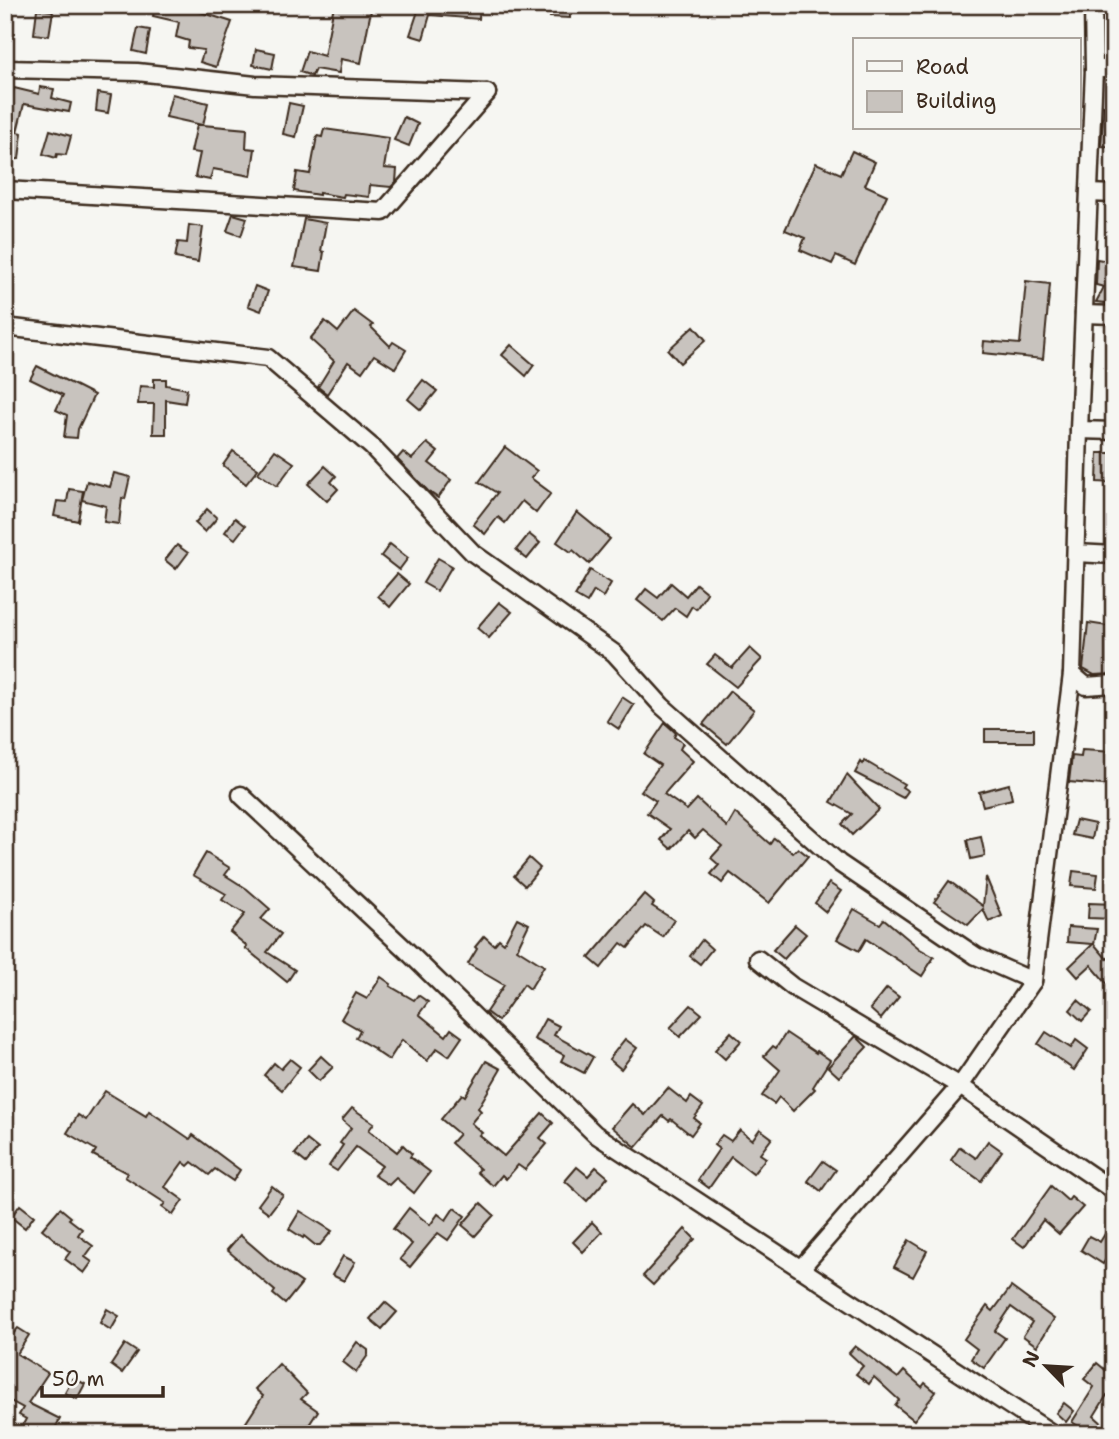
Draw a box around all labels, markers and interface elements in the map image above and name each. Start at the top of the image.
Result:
legend [853,38,1080,130]
text: Road [916,53,969,81]
text: Building [916,87,996,115]
north arrow [1010,1330,1080,1400]
text: N [1017,1347,1046,1371]
scale bar [42,1355,163,1399]
text: 50 m [52,1365,105,1393]

